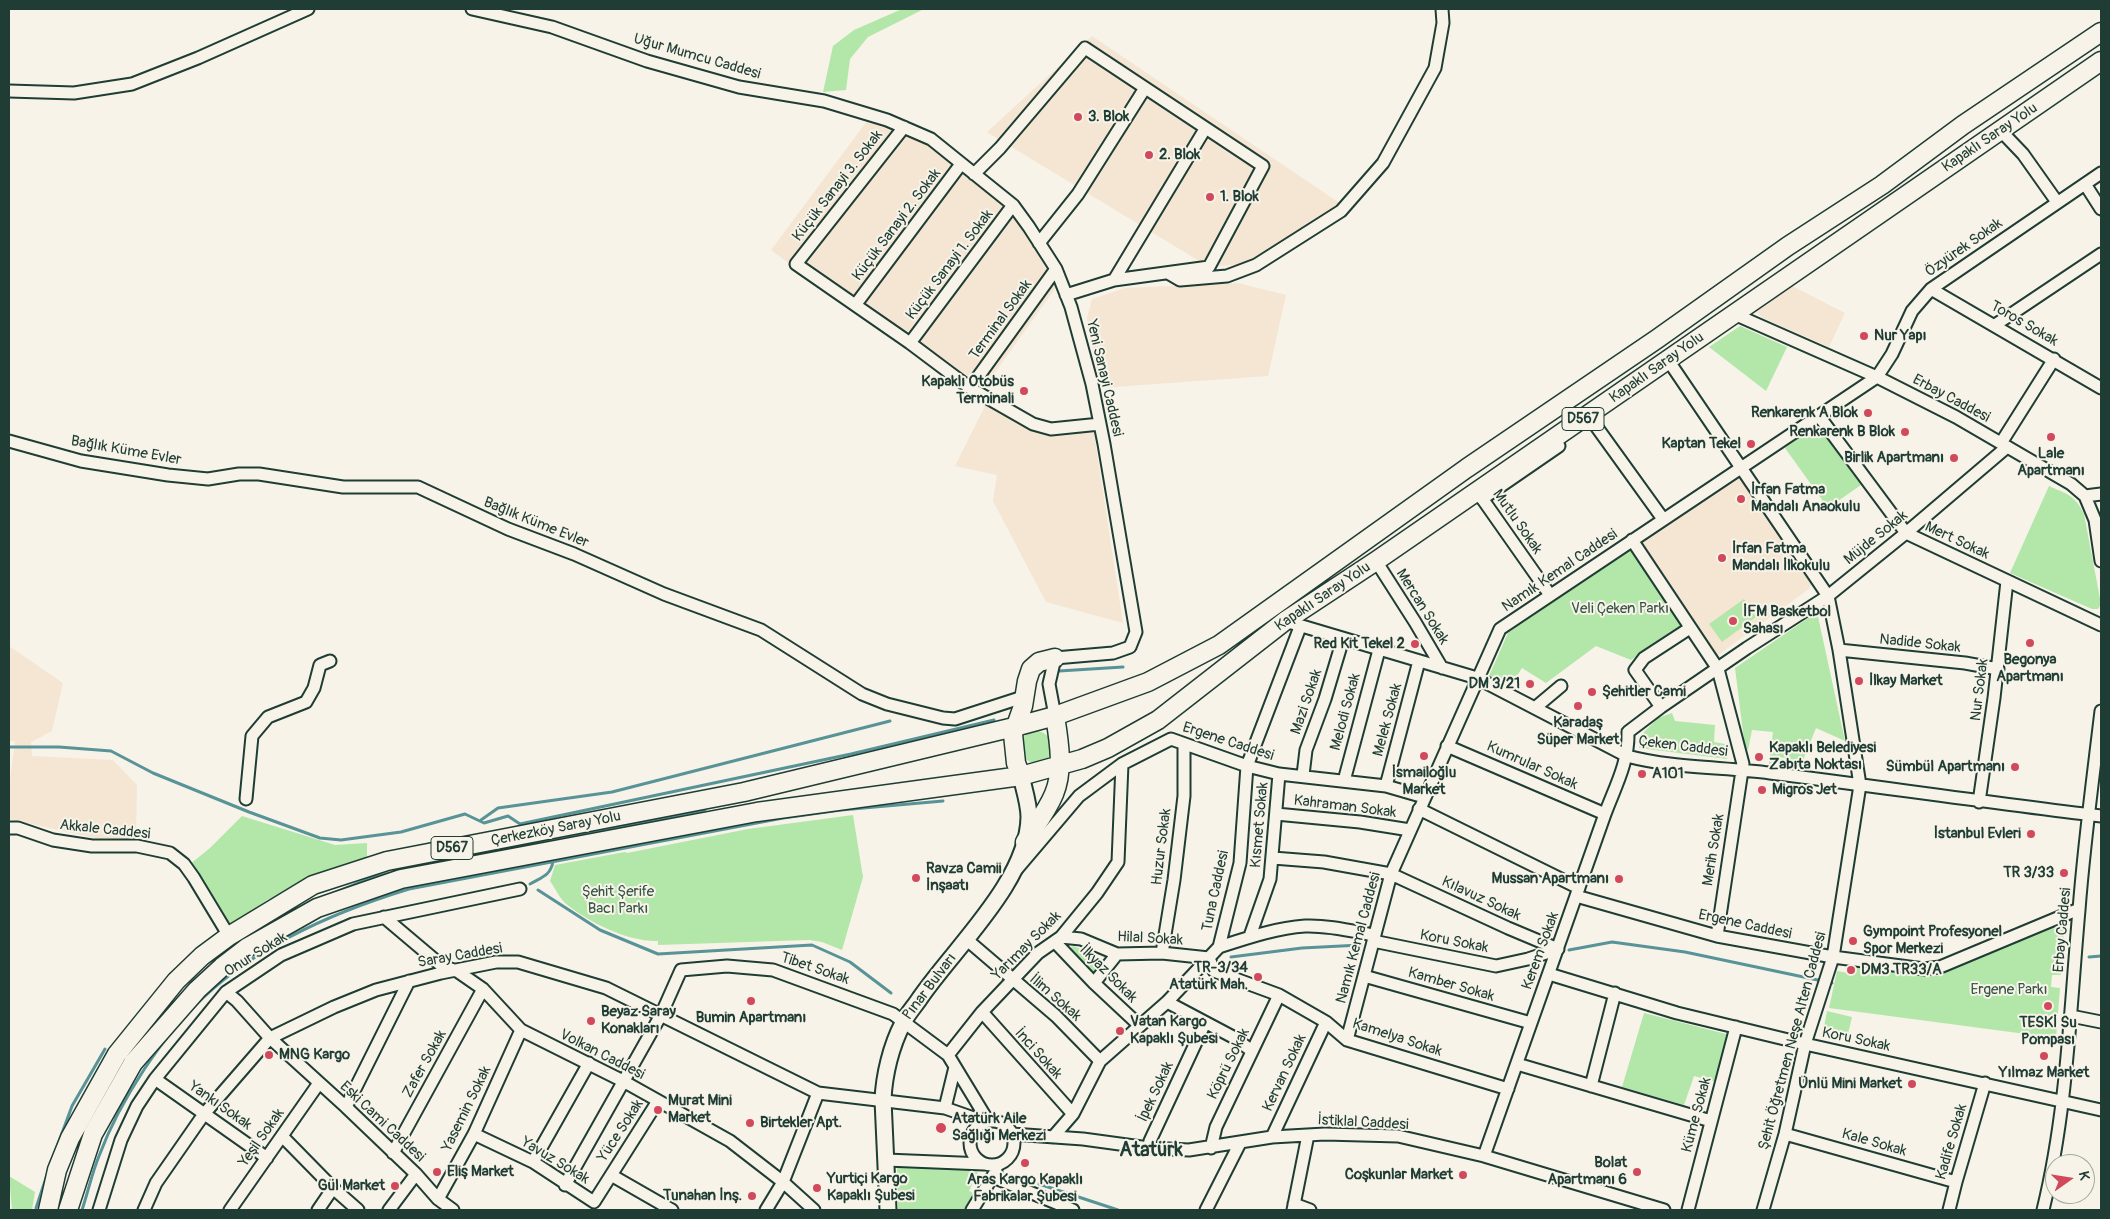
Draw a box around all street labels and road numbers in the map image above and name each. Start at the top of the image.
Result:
street label: Uğur Mumcu Caddesi [631,30,763,84]
street label: Kapaklı Saray Yolu [1939,99,2041,177]
street label: Küçük Sanayi 3. Sokak [789,127,887,245]
street label: Küçük Sanayi 2. Sokak [849,165,945,285]
street label: Küçük Sanayi 1. Sokak [903,206,997,324]
street label: Özyürek Sokak [1922,215,2006,281]
street label: Terminal Sokak [966,276,1036,364]
street label: Toros Sokak [1987,297,2061,351]
street label: Yeni Sanayi Caddesi [1082,318,1126,438]
street label: Kapaklı Saray Yolu [1606,329,1708,407]
street label: Erbay Caddesi [1909,371,1993,427]
road number: D567 [1562,408,1604,430]
street label: Bağlık Küme Evler [69,432,183,470]
street label: Mutlu Sokak [1488,486,1546,558]
street label: Bağlık Küme Evler [481,494,591,552]
street label: Müjde Sokak [1841,507,1911,569]
street label: Mert Sokak [1922,518,1992,564]
street label: Namık Kemal Caddesi [1499,526,1621,616]
street label: Kapaklı Saray Yolu [1272,558,1374,636]
street label: Mercan Sokak [1392,566,1452,648]
street label: Nadide Sokak [1878,631,1962,657]
street label: Nur Sokak [1967,658,1993,722]
street label: Mazi Sokak [1287,667,1327,737]
street label: Melodi Sokak [1327,671,1365,753]
street label: Melek Sokak [1370,681,1406,759]
street label: Ergene Caddesi [1180,719,1276,765]
street label: Çeken Caddesi [1637,733,1729,761]
street label: Kumrular Sokak [1484,738,1580,794]
street label: Kısmet Sokak [1247,781,1273,869]
street label: Kahraman Sokak [1293,792,1397,822]
street label: Çerkezköy Saray Yolu [490,808,622,850]
street label: Huzur Sokak [1148,808,1176,886]
street label: Merih Sokak [1699,813,1729,887]
street label: Akkale Caddesi [59,816,151,844]
road number: D567 [431,836,473,860]
street label: Tuna Caddesi [1199,849,1233,933]
street label: Namık Kemal Caddesi [1333,870,1385,1006]
street label: Kılavuz Sokak [1439,873,1523,925]
street label: Erbay Caddesi [2050,887,2076,973]
street label: Ergene Caddesi [1697,906,1793,944]
street label: Yarımay Sokak [989,908,1065,984]
street label: Kerem Sokak [1519,910,1563,992]
street label: Koru Sokak [1418,927,1490,957]
street label: Hilal Sokak [1117,928,1183,950]
street label: Onur Sokak [221,929,291,981]
street label: Şehit Öğretmen Neşe Alten Caddesi [1755,930,1831,1152]
street label: Saray Caddesi [416,940,504,972]
street label: İlkyaz Sokak [1075,941,1141,1007]
street label: Tibet Sokak [778,949,852,989]
street label: Pınar Bulvarı [899,950,961,1024]
street label: Kamber Sokak [1406,964,1496,1006]
street label: İlim Sokak [1025,971,1085,1025]
street label: Kamelya Sokak [1350,1015,1444,1061]
street label: Koru Sokak [1820,1024,1892,1056]
street label: İnci Sokak [1010,1025,1066,1083]
street label: Köprü Sokak [1204,1025,1254,1103]
street label: Volkan Caddesi [556,1026,648,1084]
street label: Zafer Sokak [399,1027,451,1101]
street label: Kervan Sokak [1259,1032,1311,1114]
street label: İpek Sokak [1134,1059,1178,1125]
street label: Yasemin Sokak [439,1063,495,1155]
street label: Küme Sokak [1678,1075,1716,1155]
street label: Yankı Sokak [185,1078,255,1134]
street label: Eski Cami Caddesi [336,1078,428,1166]
street label: Yüce Sokak [594,1096,648,1166]
street label: Kadife Sokak [1933,1102,1971,1182]
street label: Yeşil Sokak [235,1105,289,1171]
street label: İstiklal Caddesi [1317,1112,1409,1134]
street label: Kale Sokak [1840,1125,1908,1161]
street label: Yavuz Sokak [517,1134,593,1188]

